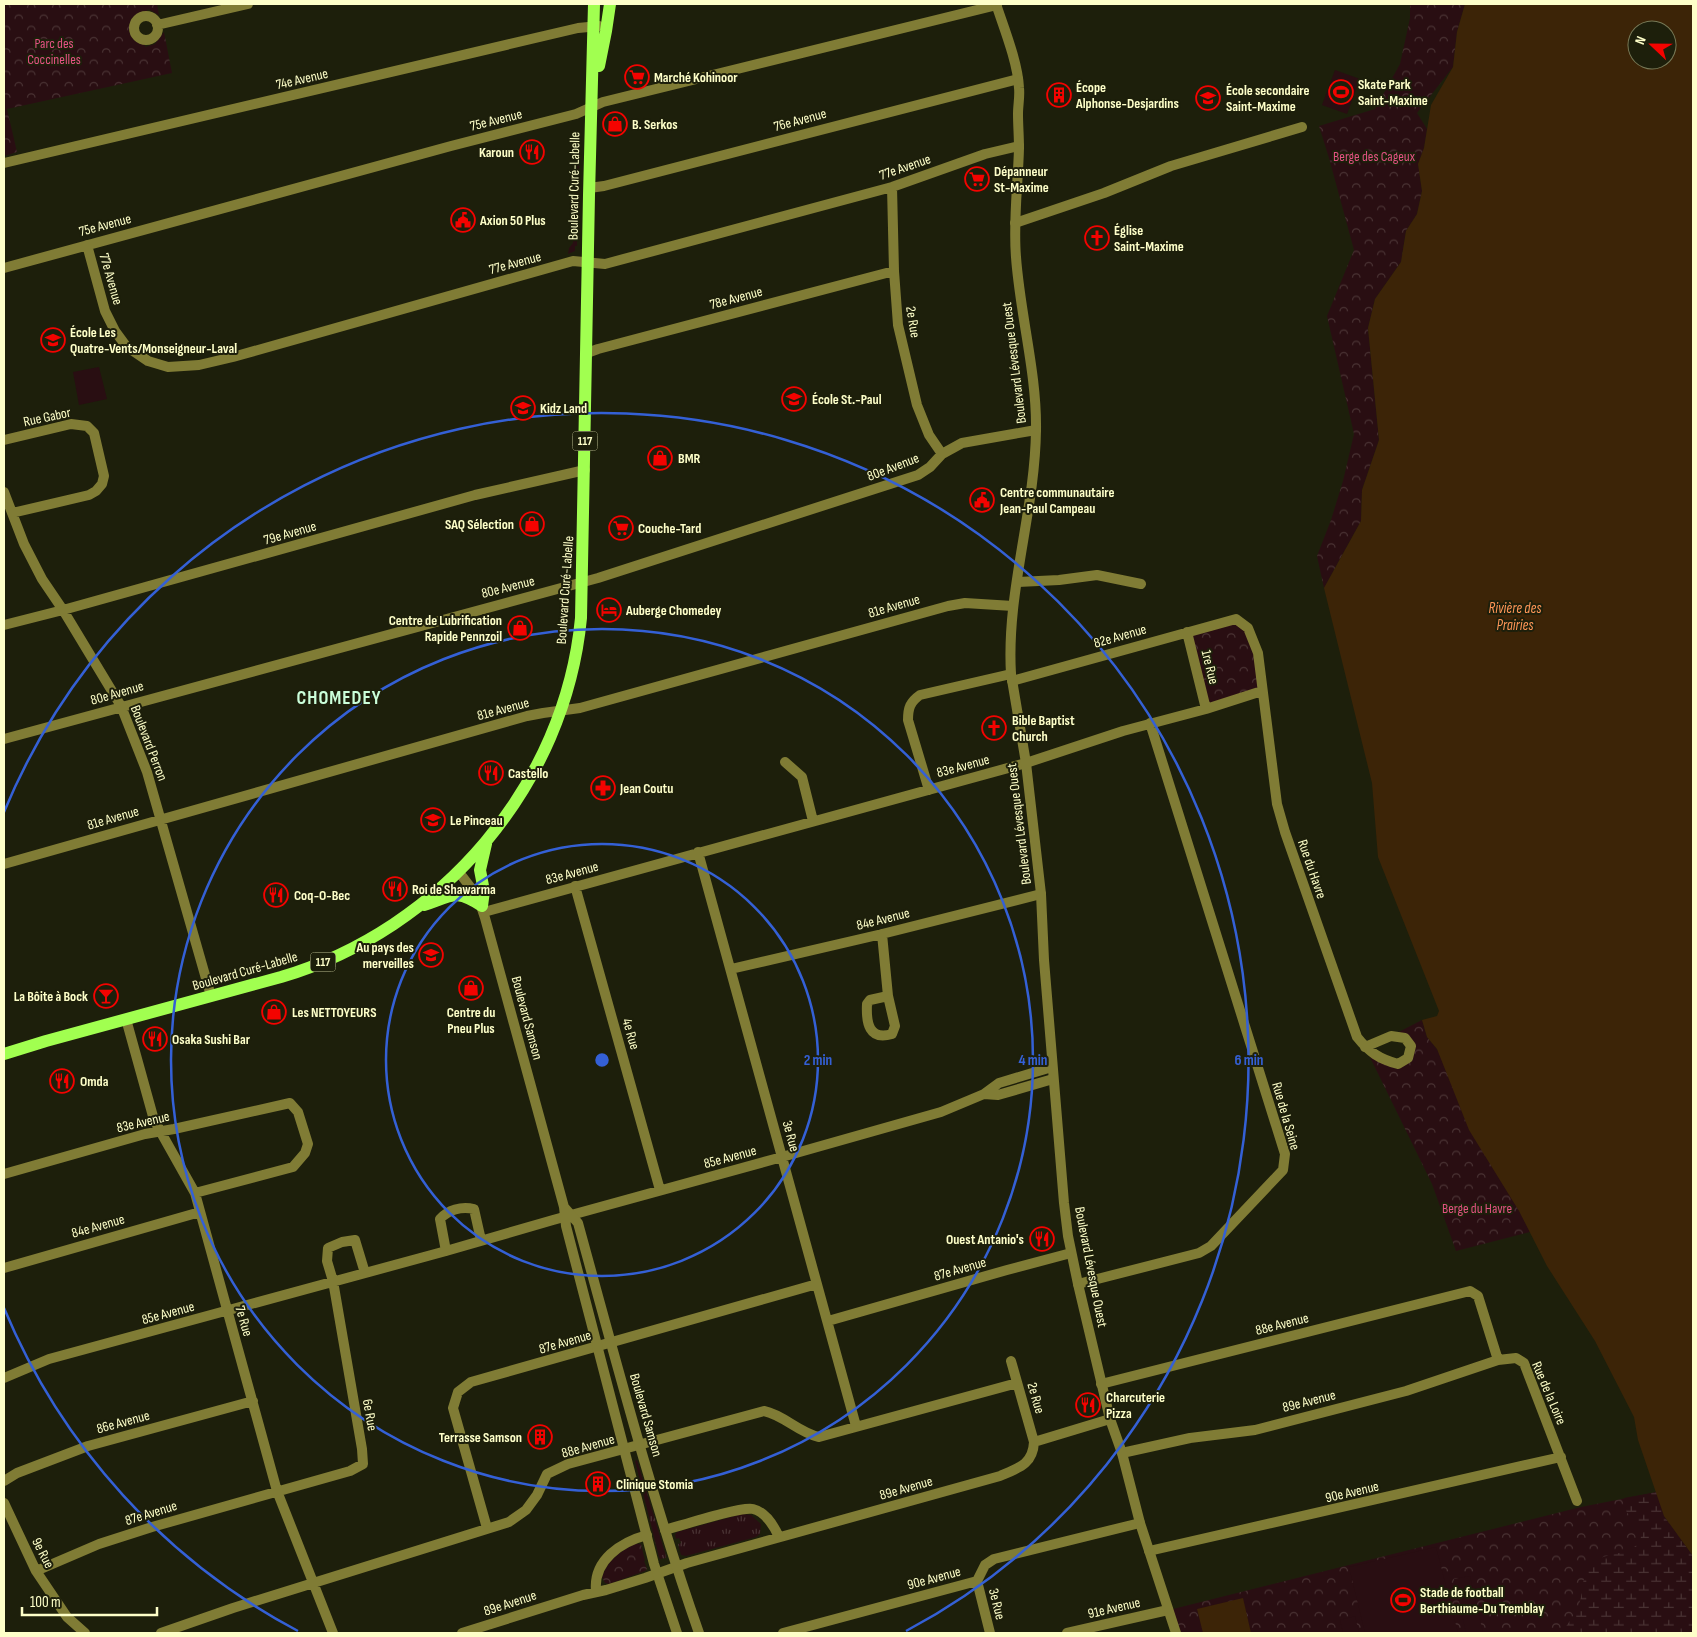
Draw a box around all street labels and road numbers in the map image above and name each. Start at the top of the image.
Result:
street label: 74e Avenue [274,65,330,93]
street label: 75e Avenue [468,105,524,135]
street label: 76e Avenue [772,105,828,135]
street label: Boulevard Curé-Labelle [565,132,583,240]
street label: 77e Avenue [877,150,933,184]
street label: 75e Avenue [77,210,133,240]
street label: 77e Avenue [487,248,543,278]
street label: 77e Avenue [96,251,126,307]
street label: 78e Avenue [708,283,764,313]
street label: Boulevard Lévesque Ouest [998,301,1030,425]
street label: 2e Rue [902,305,924,339]
street label: Rue Gabor [22,404,72,430]
road number: 117 [572,432,598,451]
street label: 80e Avenue [865,449,921,485]
street label: 79e Avenue [262,517,318,549]
street label: Boulevard Curé-Labelle [553,535,577,645]
street label: 80e Avenue [480,572,536,602]
street label: 81e Avenue [866,591,922,621]
street label: 82e Avenue [1092,620,1148,652]
street label: 1re Rue [1198,648,1222,686]
street label: 80e Avenue [88,677,146,709]
street label: 81e Avenue [475,694,531,724]
street label: Boulevard Perron [127,703,171,783]
street label: 83e Avenue [935,751,991,781]
street label: Boulevard Lévesque Ouest [1003,762,1035,886]
street label: 81e Avenue [85,803,141,833]
street label: Rue du Havre [1294,837,1330,901]
street label: 83e Avenue [544,858,600,888]
street label: 84e Avenue [855,904,911,934]
street label: Boulevard Curé-Labelle [191,948,299,994]
road number: 117 [310,952,336,972]
street label: Boulevard Samson [508,974,546,1062]
street label: 4e Rue [618,1016,644,1052]
street label: Rue de la Seine [1268,1080,1304,1152]
street label: 83e Avenue [115,1108,171,1136]
street label: 3e Rue [779,1119,803,1153]
street label: 85e Avenue [702,1142,758,1172]
street label: Boulevard Lévesque Ouest [1071,1205,1111,1329]
street label: 84e Avenue [70,1210,126,1242]
street label: 87e Avenue [932,1253,988,1285]
street label: 85e Avenue [140,1298,196,1328]
street label: 7e Rue [232,1304,256,1338]
street label: 88e Avenue [1254,1309,1310,1339]
street label: 87e Avenue [537,1326,593,1358]
street label: Rue de la Loire [1528,1359,1570,1427]
street label: Boulevard Samson [626,1371,666,1459]
street label: 2e Rue [1023,1380,1049,1416]
street label: 89e Avenue [1281,1386,1337,1416]
street label: 6e Rue [359,1398,381,1432]
street label: 86e Avenue [95,1407,151,1437]
street label: 88e Avenue [560,1430,616,1462]
street label: 89e Avenue [878,1472,934,1504]
street label: 90e Avenue [1324,1478,1380,1506]
street label: 87e Avenue [123,1497,179,1529]
street label: 9e Rue [28,1535,58,1571]
street label: 90e Avenue [905,1563,963,1593]
street label: 89e Avenue [481,1587,539,1619]
street label: 3e Rue [985,1587,1009,1621]
street label: 91e Avenue [1086,1594,1142,1622]

